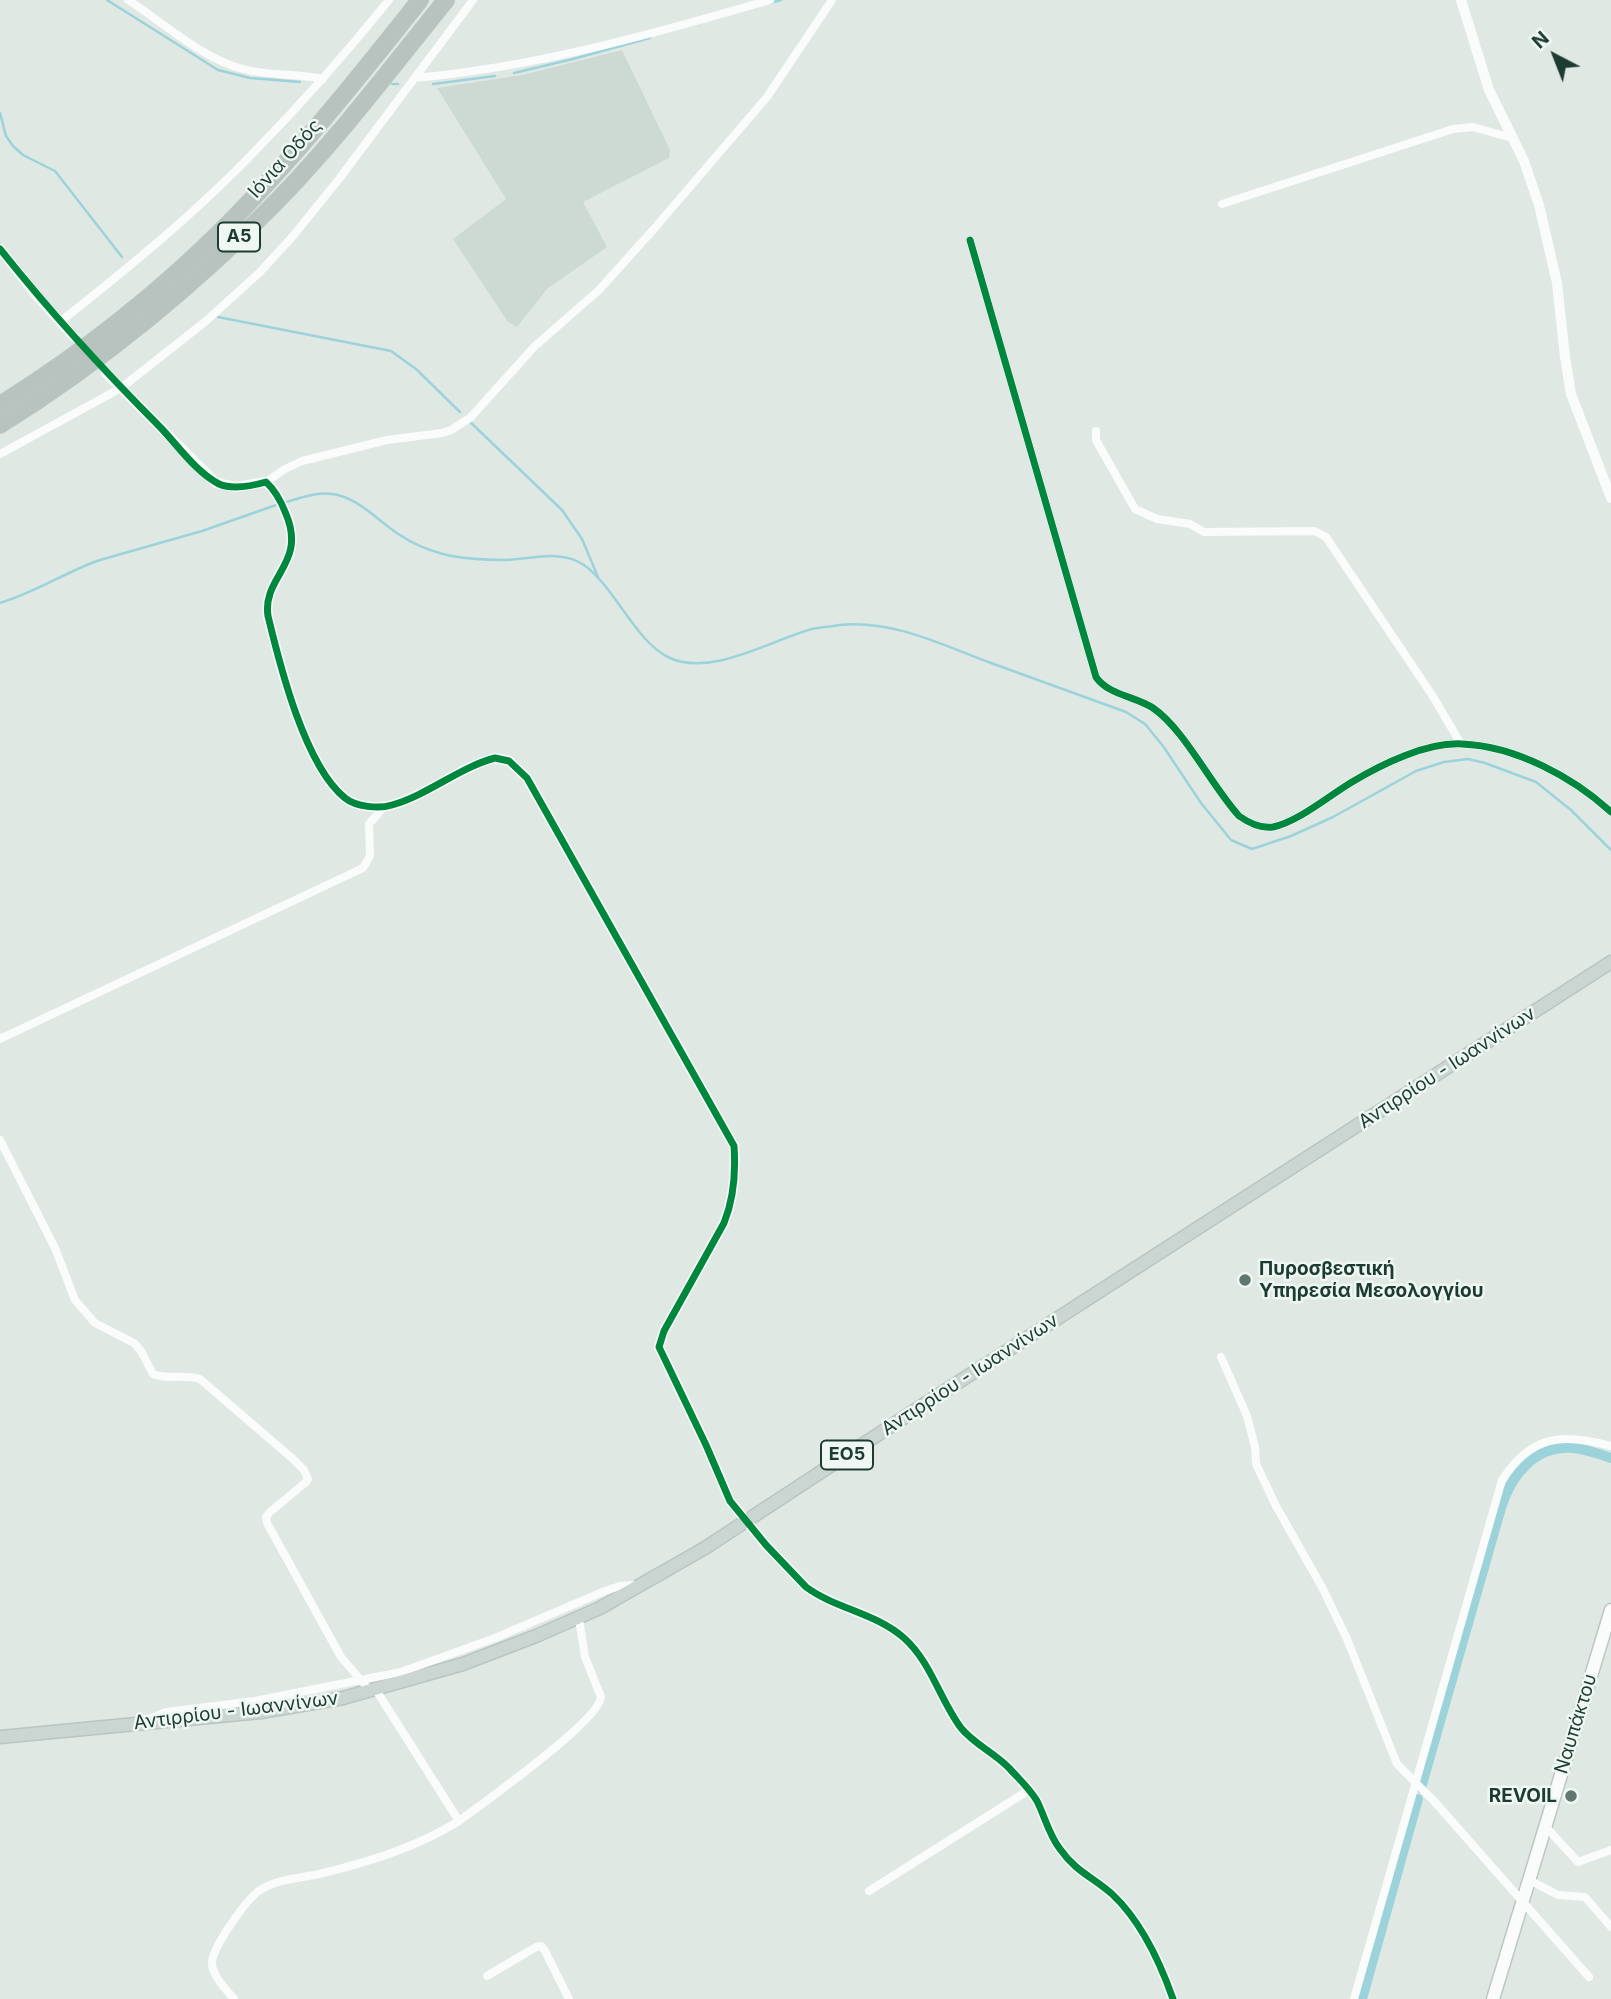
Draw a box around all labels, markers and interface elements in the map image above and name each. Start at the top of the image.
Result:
north arrow [1520,21,1590,91]
text: N [1528,27,1554,53]
street label: Ιόνια Οδός [244,115,326,203]
road number: Α5 [218,222,260,251]
street label: Αντιρρίου - Ιωαννίνων [1354,1002,1540,1134]
place label: Πυροσβεστική Υπηρεσία Μεσολογγίου [1259,1258,1484,1302]
marker: Πυροσβεστική Υπηρεσία Μεσολογγίου [1237,1272,1253,1288]
street label: Αντιρρίου - Ιωαννίνων [877,1309,1063,1441]
road number: ΕΟ5 [821,1440,873,1470]
street label: Ναυπάκτου [1550,1671,1602,1777]
street label: Αντιρρίου - Ιωαννίνων [132,1687,340,1735]
place label: REVOIL [1489,1785,1557,1807]
marker: REVOIL [1563,1788,1579,1804]

